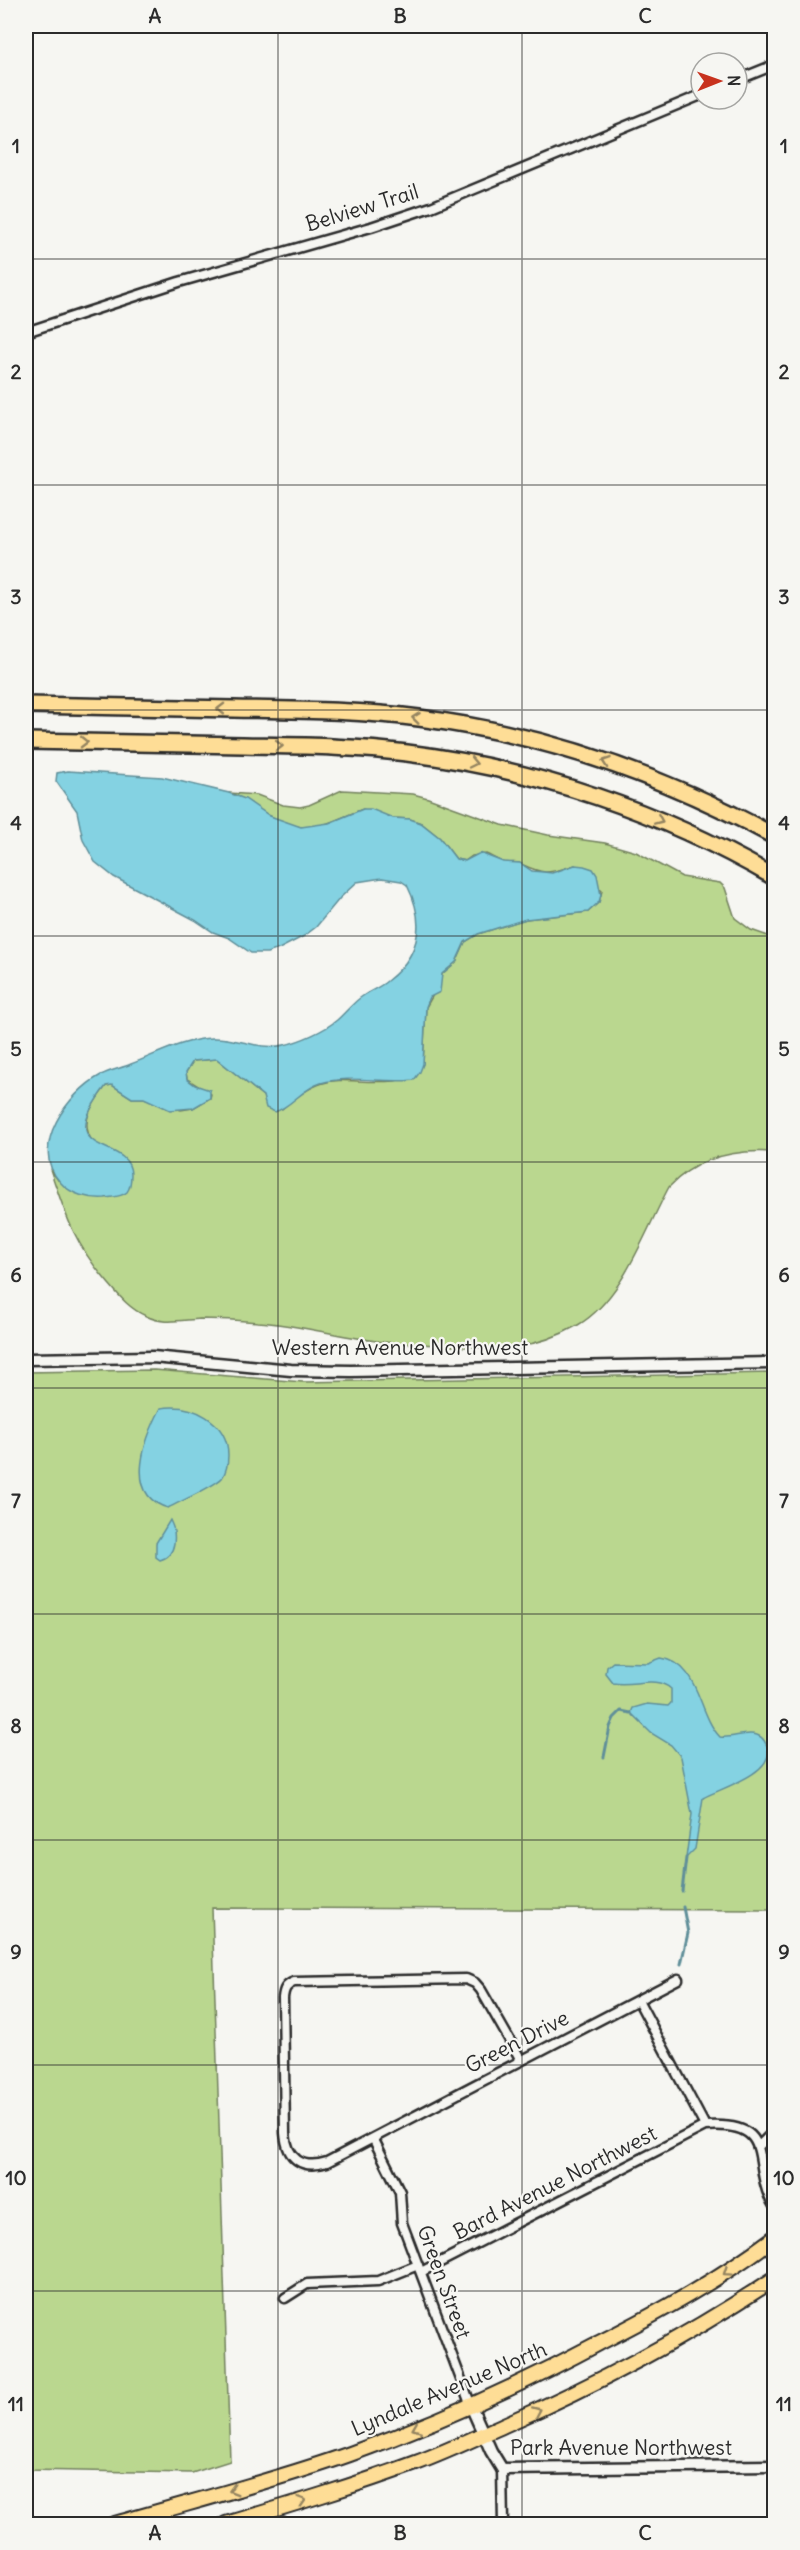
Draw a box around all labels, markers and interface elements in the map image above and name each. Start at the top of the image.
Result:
text: A [149,3,162,28]
text: B [393,3,407,28]
text: C [638,3,652,28]
north arrow [689,51,749,111]
text: N [724,75,744,86]
text: 1 [12,133,20,158]
text: 1 [780,133,788,158]
street label: Belview Trail [302,178,422,238]
text: 2 [11,359,22,384]
text: 2 [779,359,790,384]
text: 3 [10,584,22,609]
text: 3 [778,584,790,609]
one-way arrow [217,702,226,715]
one-way arrow [411,712,421,725]
one-way arrow [79,736,88,748]
one-way arrow [274,740,283,752]
one-way arrow [468,756,478,769]
one-way arrow [601,756,612,769]
text: 4 [10,810,22,835]
text: 4 [778,810,790,835]
one-way arrow [653,813,664,825]
text: 5 [10,1036,22,1061]
text: 5 [778,1036,790,1061]
text: 6 [10,1262,22,1287]
text: 6 [778,1262,790,1287]
street label: Western Avenue Northwest [272,1334,528,1361]
text: 7 [11,1488,21,1513]
text: 7 [779,1488,789,1513]
text: 8 [10,1713,22,1738]
text: 8 [778,1713,790,1738]
text: 9 [10,1939,22,1964]
text: 9 [778,1939,790,1964]
street label: Green Drive [460,2004,573,2079]
street label: Bard Avenue Northwest [448,2119,661,2246]
text: 10 [5,2165,27,2190]
text: 10 [773,2165,795,2190]
street label: Green Street [411,2221,477,2342]
one-way arrow [723,2265,734,2276]
street label: Lyndale Avenue North [347,2335,551,2442]
text: 11 [8,2391,24,2416]
text: 11 [776,2391,792,2416]
one-way arrow [531,2406,542,2418]
one-way arrow [412,2420,422,2433]
street label: Park Avenue Northwest [510,2434,732,2461]
one-way arrow [228,2482,238,2495]
one-way arrow [296,2496,307,2508]
text: A [149,2520,162,2545]
text: B [393,2520,407,2545]
text: C [638,2520,652,2545]

